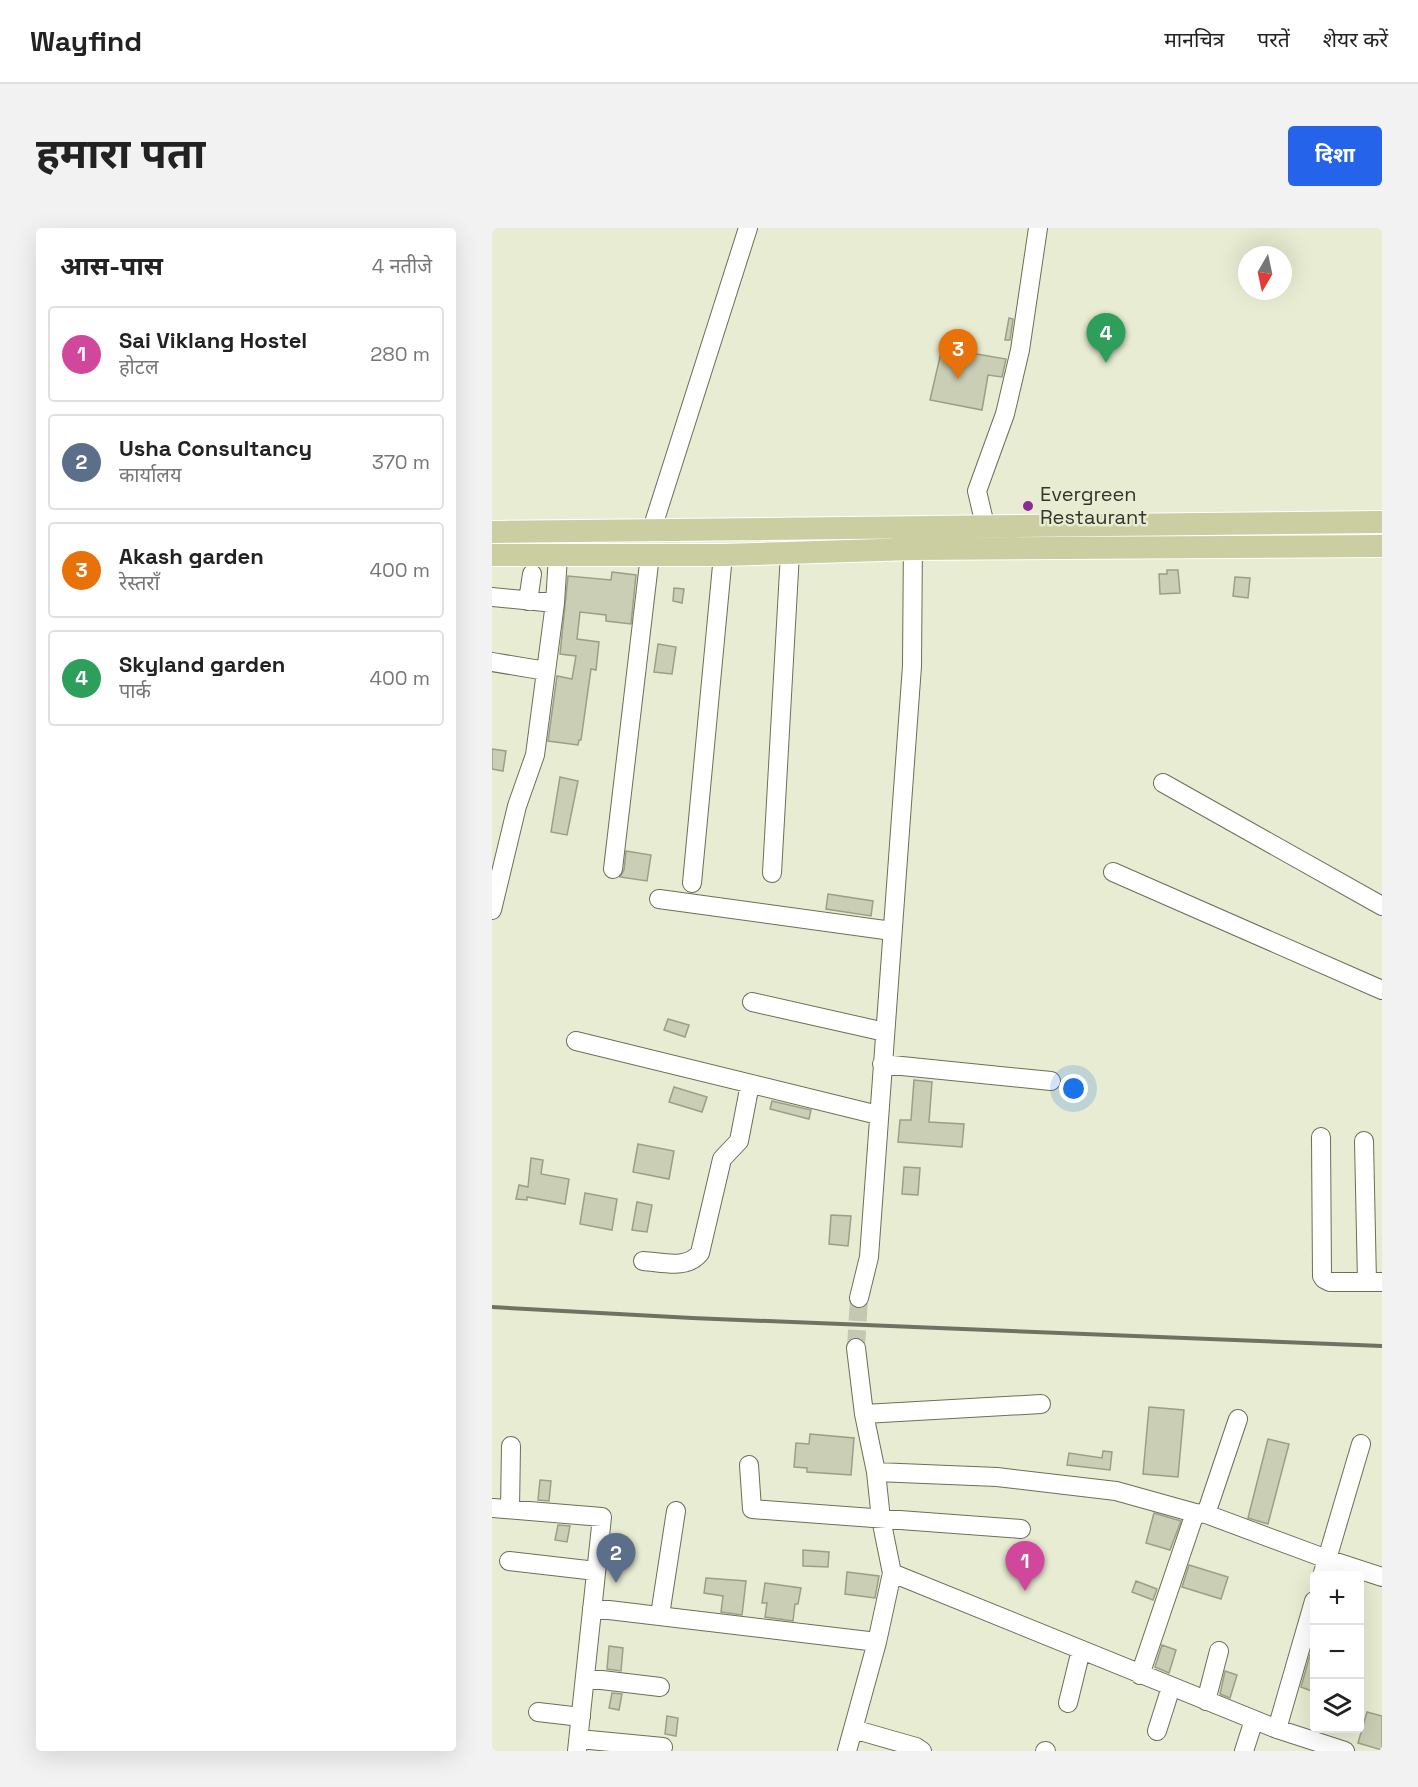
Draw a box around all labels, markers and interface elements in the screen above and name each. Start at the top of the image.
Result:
text: Wayfind [30,23,142,59]
text: मानचित्र [1164,26,1224,53]
text: परतें [1257,26,1290,53]
text: शेयर करें [1323,26,1388,53]
button: दिशा [1288,126,1382,186]
text: हमारा पता [36,127,205,180]
north arrow [1238,246,1292,300]
text: आस-पास [60,249,163,283]
text: 4 नतीजे [372,253,432,279]
pin: 4 [1086,314,1126,363]
text: Sai Viklang Hostel [119,326,307,354]
pin: 3 [938,330,978,379]
text: 1 [77,341,86,367]
text: 280 m [370,341,430,367]
text: होटल [119,354,158,380]
text: Usha Consultancy [119,434,312,462]
text: 2 [76,449,87,475]
text: 370 m [372,449,430,475]
text: कार्यालय [119,462,181,488]
place label: Evergreen Restaurant [1040,481,1147,530]
marker: Evergreen Restaurant [1021,499,1035,513]
text: Akash garden [119,542,264,570]
text: 3 [75,557,88,583]
text: 400 m [370,557,430,583]
text: रेस्तराँ [119,570,160,596]
text: Skyland garden [119,650,285,678]
text: 4 [75,665,88,691]
text: 400 m [370,665,430,691]
text: पार्क [119,678,151,704]
your location [1059,1074,1088,1103]
pin: 2 [596,1534,636,1583]
pin: 1 [1006,1542,1044,1591]
map controls [1310,1571,1364,1733]
button: + [1310,1571,1364,1625]
button: − [1310,1625,1364,1679]
button: layers [1310,1679,1364,1733]

